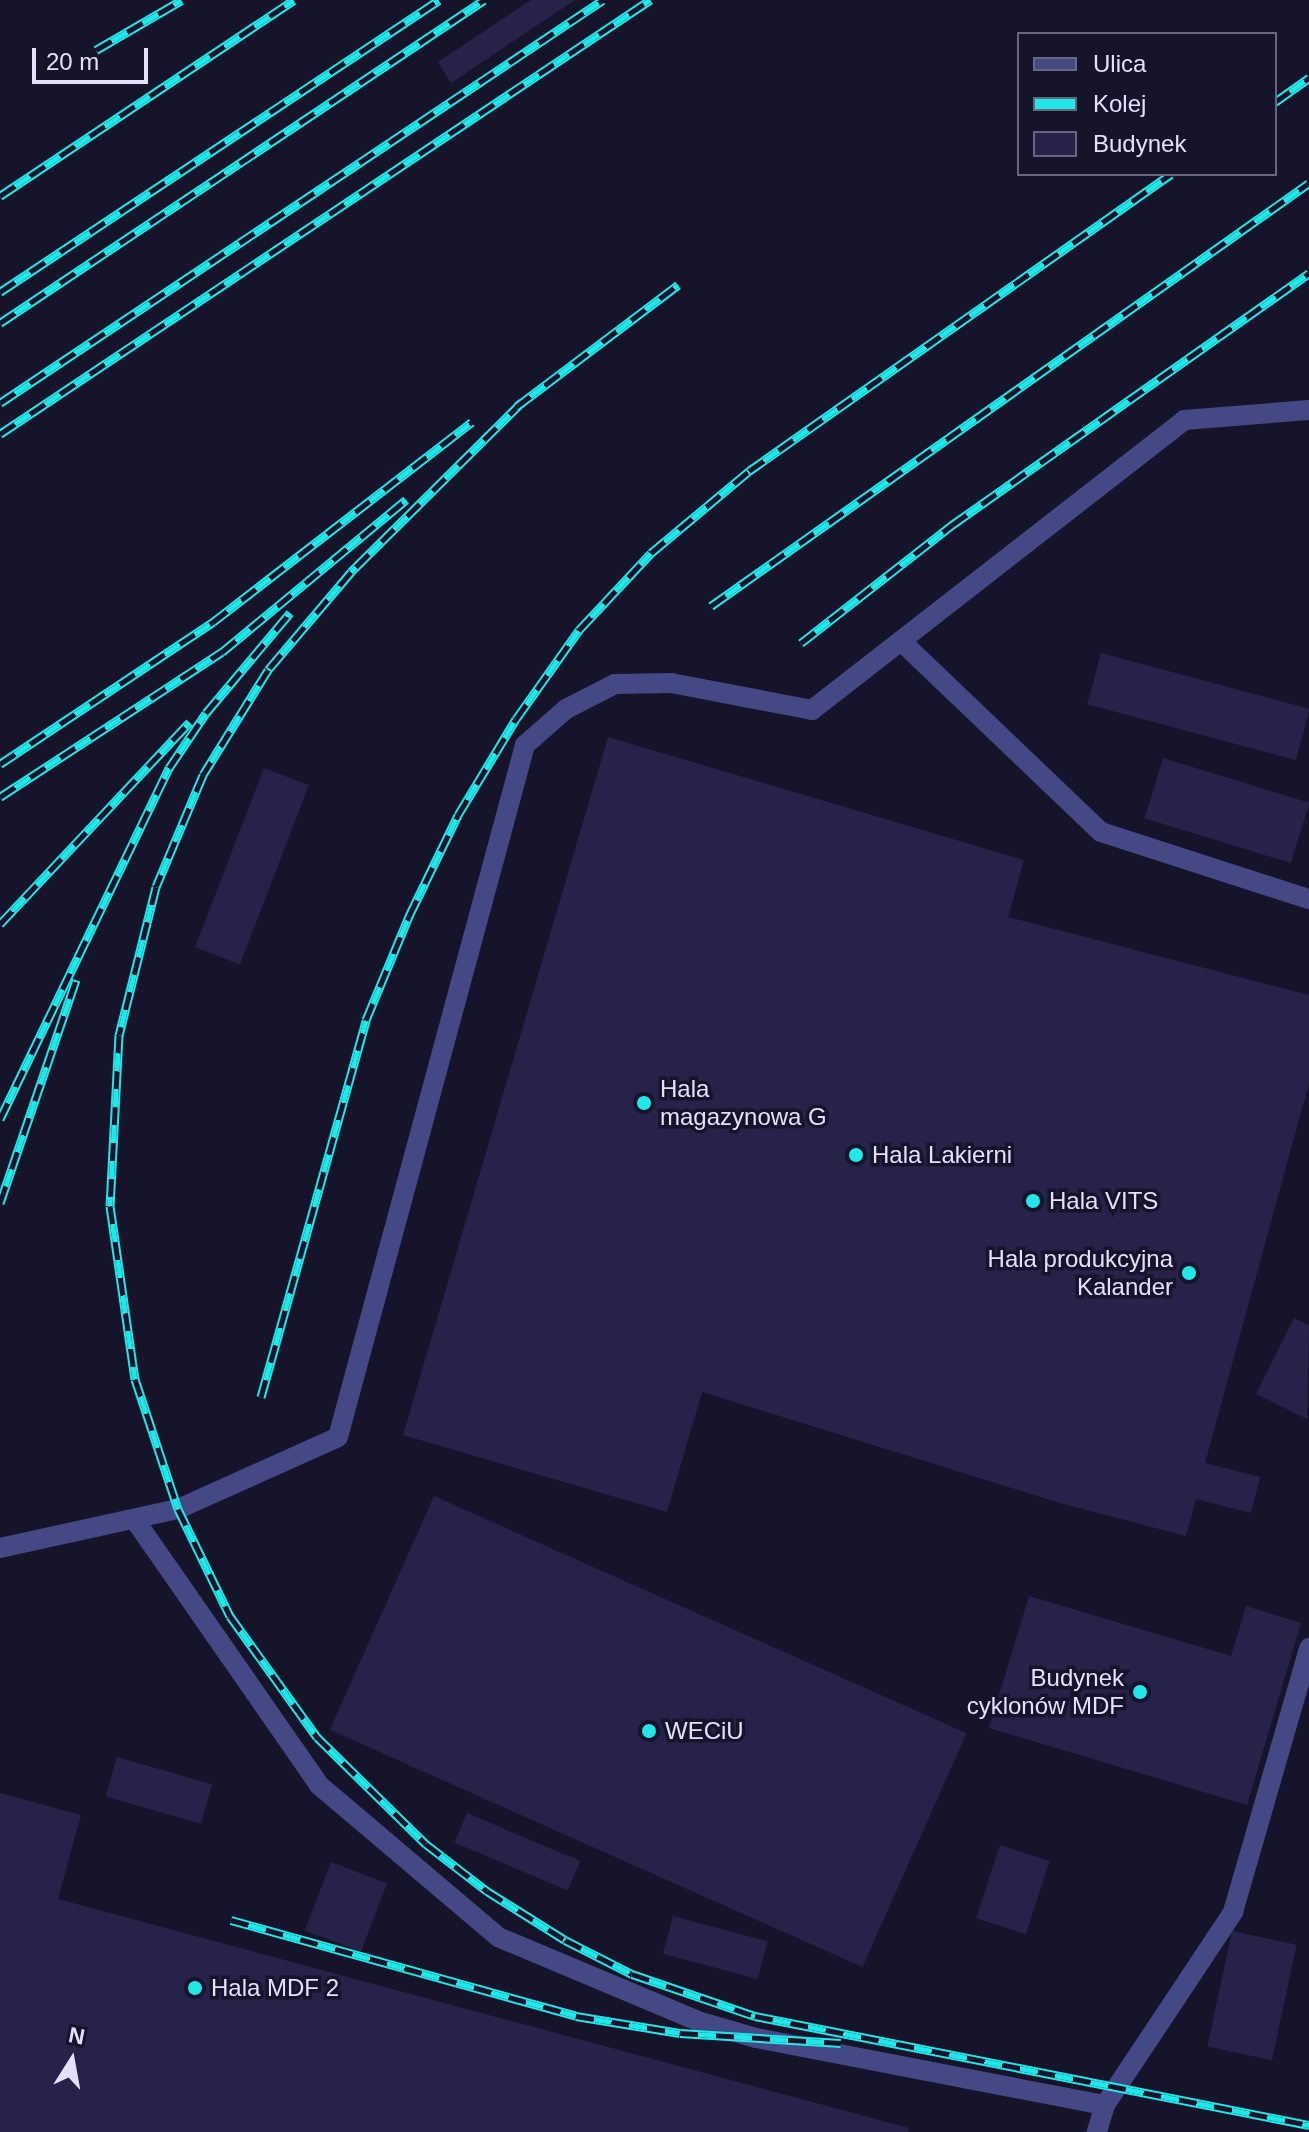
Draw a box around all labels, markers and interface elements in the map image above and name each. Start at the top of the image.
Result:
scale bar [36,32,152,82]
legend [1017,32,1277,176]
text: 20 m [46,48,99,75]
text: Ulica [1093,50,1146,77]
text: Kolej [1093,90,1146,117]
text: Budynek [1093,130,1186,157]
place label: Hala magazynowa G [660,1075,827,1131]
marker: Hala magazynowa G [635,1094,653,1112]
place label: Hala Lakierni [872,1141,1012,1169]
marker: Hala Lakierni [847,1146,865,1164]
place label: Hala VITS [1049,1187,1158,1215]
marker: Hala VITS [1024,1192,1042,1210]
place label: Hala produkcyjna Kalander [988,1245,1173,1301]
marker: Hala produkcyjna Kalander [1180,1264,1198,1282]
place label: Budynek cyklonów MDF [967,1664,1124,1720]
marker: Budynek cyklonów MDF [1131,1683,1149,1701]
place label: WECiU [665,1717,744,1745]
marker: WECiU [640,1722,658,1740]
place label: Hala MDF 2 [211,1974,339,2002]
marker: Hala MDF 2 [186,1979,204,1997]
north arrow [32,2020,112,2100]
text: N [66,2022,87,2050]

